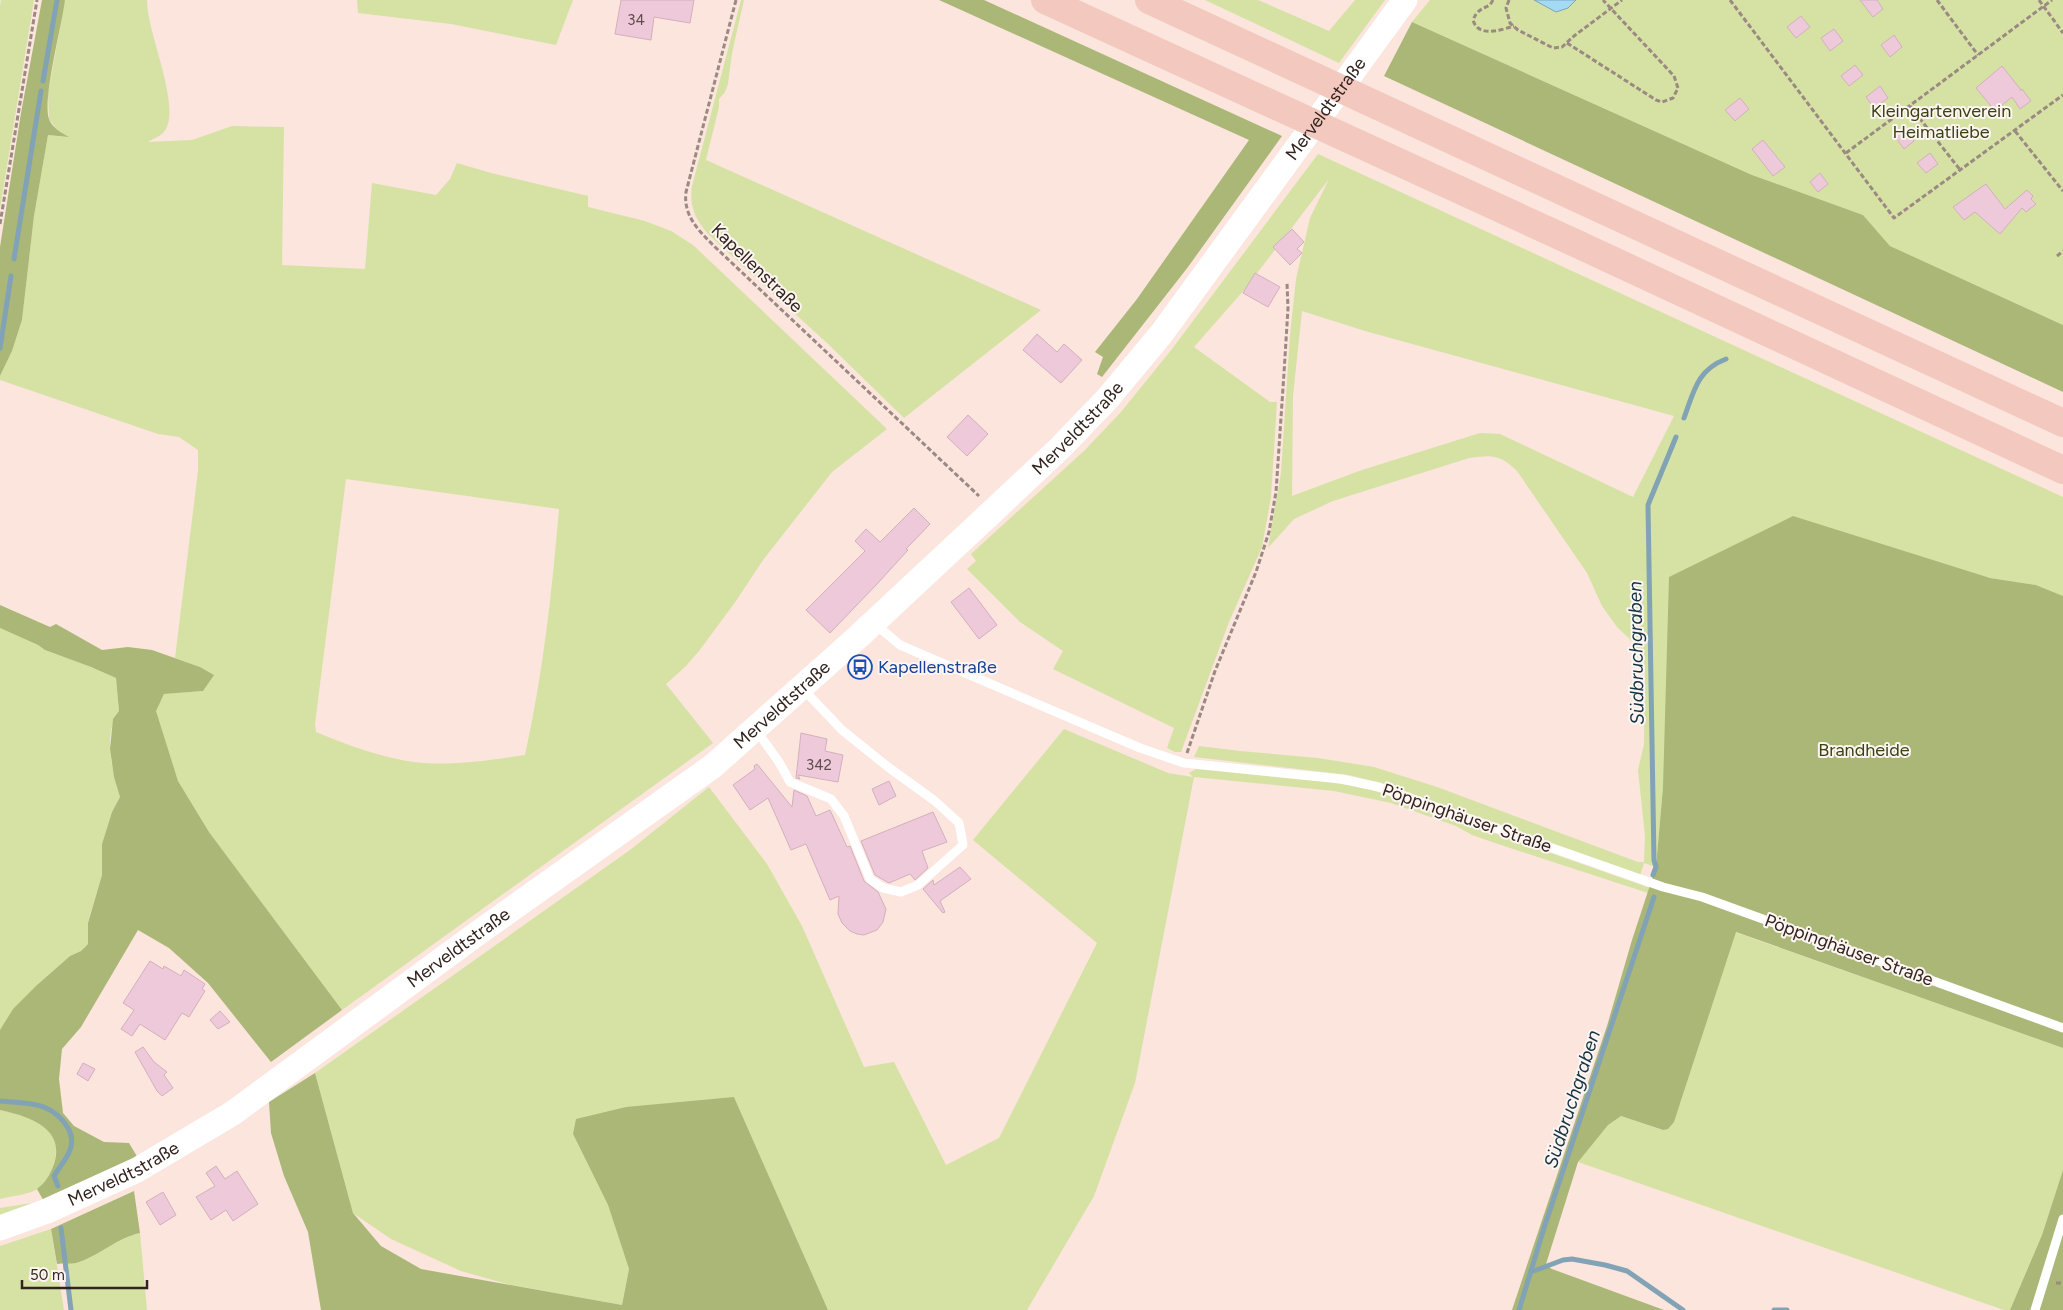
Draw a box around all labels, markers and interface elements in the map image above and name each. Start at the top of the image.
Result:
house number: 34 [627,11,645,29]
street label: Merveldtstraße [1281,53,1371,164]
park label: Kleingartenverein Heimatliebe [1871,100,2011,143]
street label: Kapellenstraße [707,219,807,317]
street label: Merveldtstraße [1027,377,1128,480]
water label: Südbruchgraben [1623,581,1649,725]
bus stop icon: Kapellenstraße [847,654,873,680]
street label: Merveldtstraße [729,656,835,753]
place label: Kapellenstraße [878,656,997,678]
park label: Brandheide [1818,739,1910,761]
house number: 342 [806,756,832,774]
street label: Pöppinghäuser Straße [1379,779,1555,857]
street label: Merveldtstraße [403,903,514,992]
street label: Pöppinghäuser Straße [1762,909,1936,991]
water label: Südbruchgraben [1539,1027,1605,1171]
street label: Merveldtstraße [64,1136,183,1211]
scale bar [22,1258,148,1290]
text: 50 m [30,1266,65,1284]

